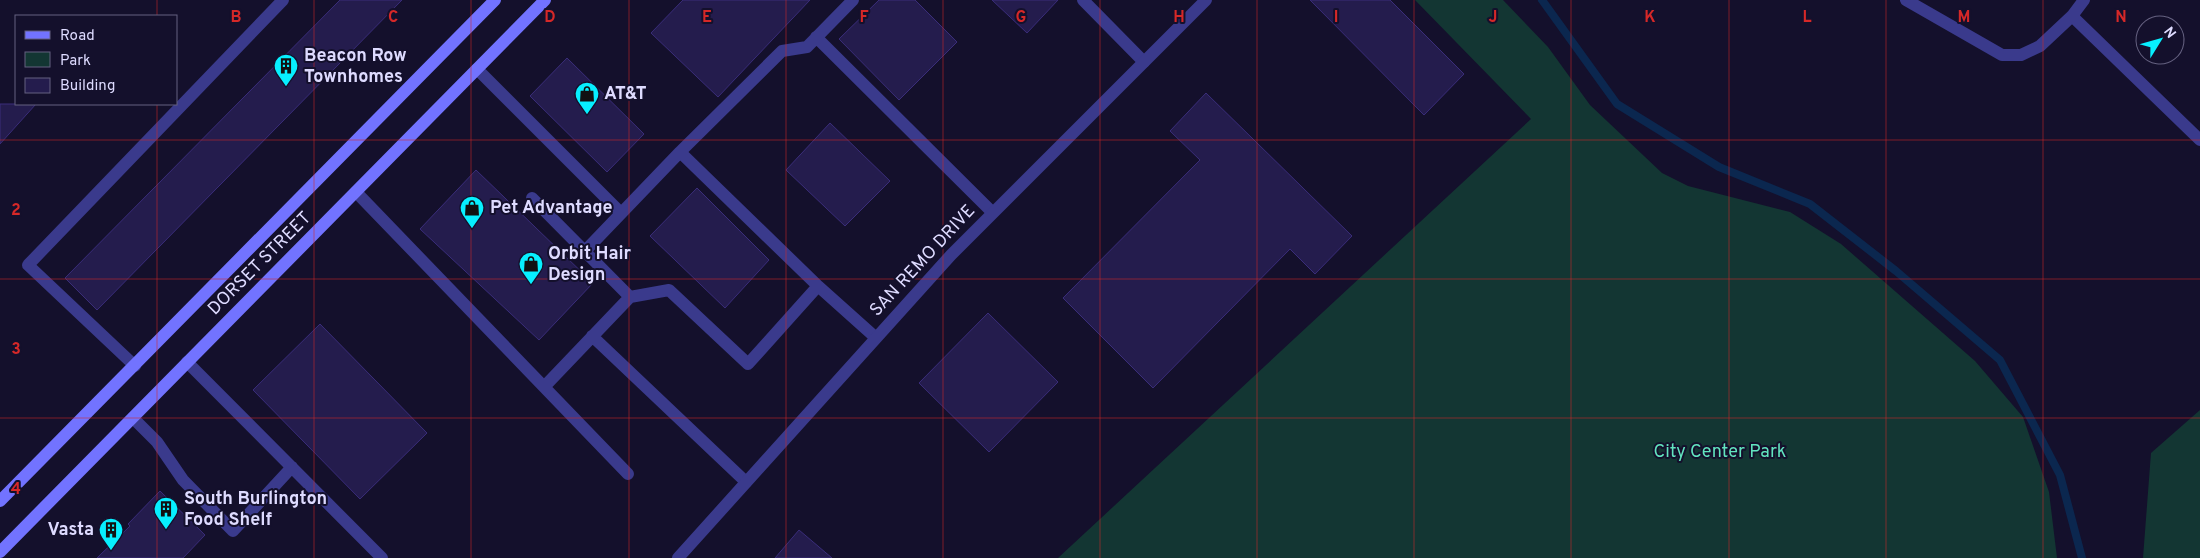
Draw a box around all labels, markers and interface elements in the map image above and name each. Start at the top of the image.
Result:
text: B [230,8,242,28]
text: C [388,8,398,28]
text: D [544,8,556,28]
text: E [702,8,712,28]
text: F [859,8,869,28]
text: G [1016,8,1026,28]
text: H [1173,8,1185,28]
text: I [1334,8,1338,28]
text: J [1489,8,1497,28]
text: K [1644,8,1656,28]
text: L [1802,8,1812,28]
text: M [1958,8,1970,28]
text: N [2115,8,2127,28]
legend [15,15,178,105]
north arrow [2135,15,2185,65]
text: N [2159,24,2179,42]
text: Road [60,27,95,46]
place label: Beacon Row Townhomes [304,45,407,89]
text: Park [60,52,91,71]
building icon: Beacon Row Townhomes [273,53,299,87]
text: Building [60,77,115,96]
shop icon: AT&T [574,81,600,115]
place label: AT&T [604,83,647,106]
shop icon: Pet Advantage [459,195,485,229]
place label: Pet Advantage [490,197,613,220]
street label: SAN REMO DRIVE [865,200,981,322]
text: 2 [11,201,21,221]
street label: DORSET STREET [203,207,317,321]
place label: Orbit Hair Design [548,243,632,287]
shop icon: Orbit Hair Design [518,251,544,285]
text: 3 [11,340,21,360]
park label: City Center Park [1654,441,1786,464]
text: 4 [11,480,21,500]
place label: South Burlington Food Shelf [184,488,327,532]
building icon: South Burlington Food Shelf [153,496,179,530]
building icon: Vasta [98,517,124,551]
place label: Vasta [47,519,94,542]

